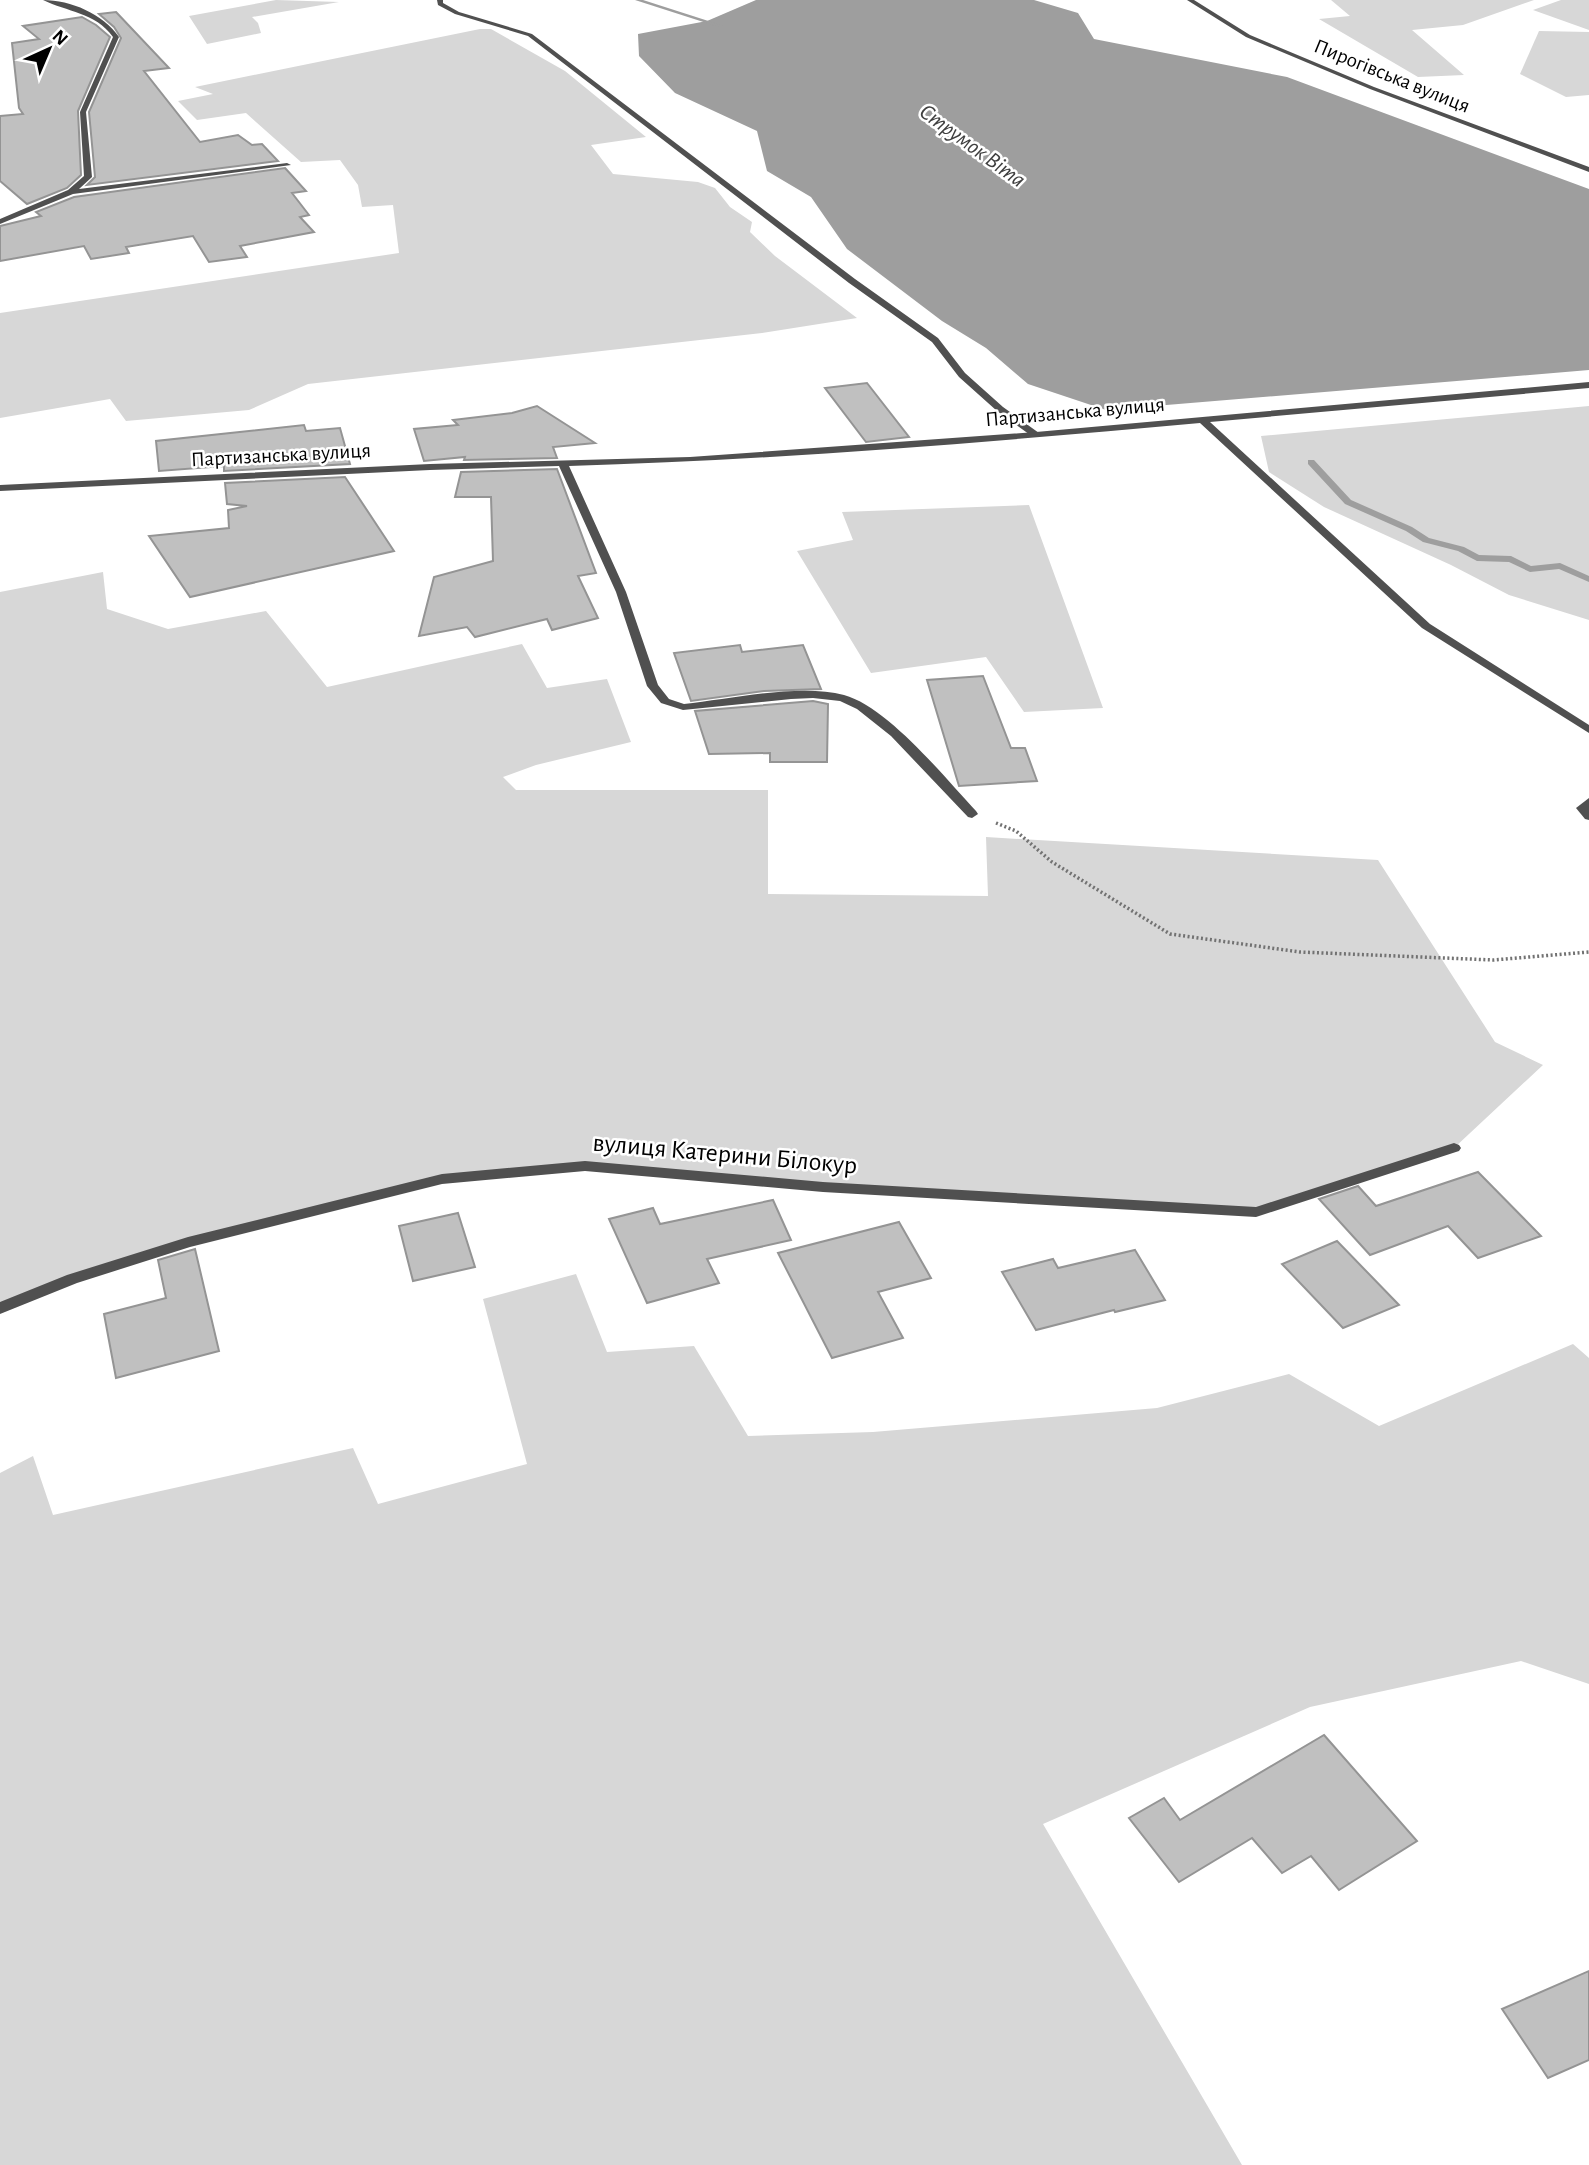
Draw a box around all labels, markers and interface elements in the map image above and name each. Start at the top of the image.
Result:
north arrow [14,14,84,84]
text: N [48,26,71,49]
street label: Пирогівська вулиця [1311,35,1473,117]
water label: Струмок Віта [915,100,1029,192]
street label: Партизанська вулиця [984,394,1166,430]
street label: Партизанська вулиця [190,440,372,470]
street label: вулиця Катерини Білокур [592,1129,858,1179]

